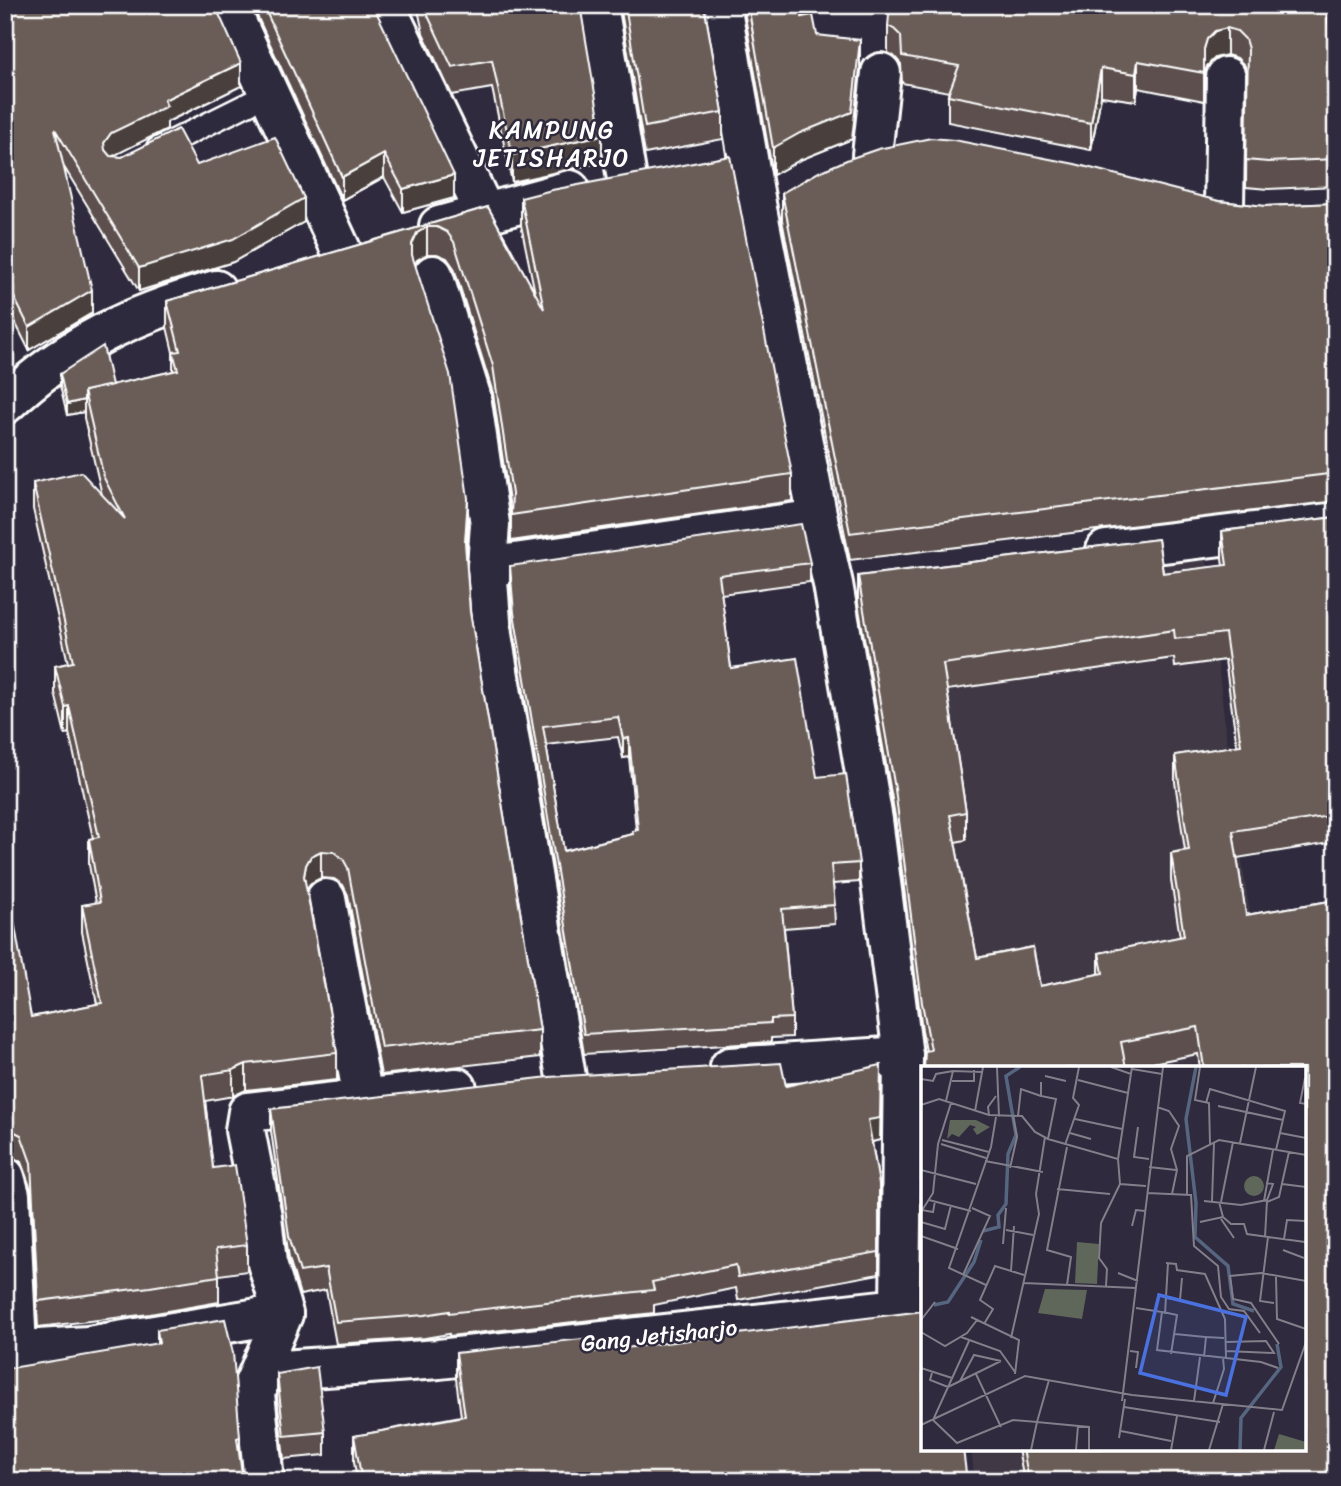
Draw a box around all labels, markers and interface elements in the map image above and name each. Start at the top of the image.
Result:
district label: KAMPUNG JETISHARJO [473,109,630,179]
inset map [921,1066,1306,1451]
street label: Gang Jetisharjo [579,1307,740,1364]

